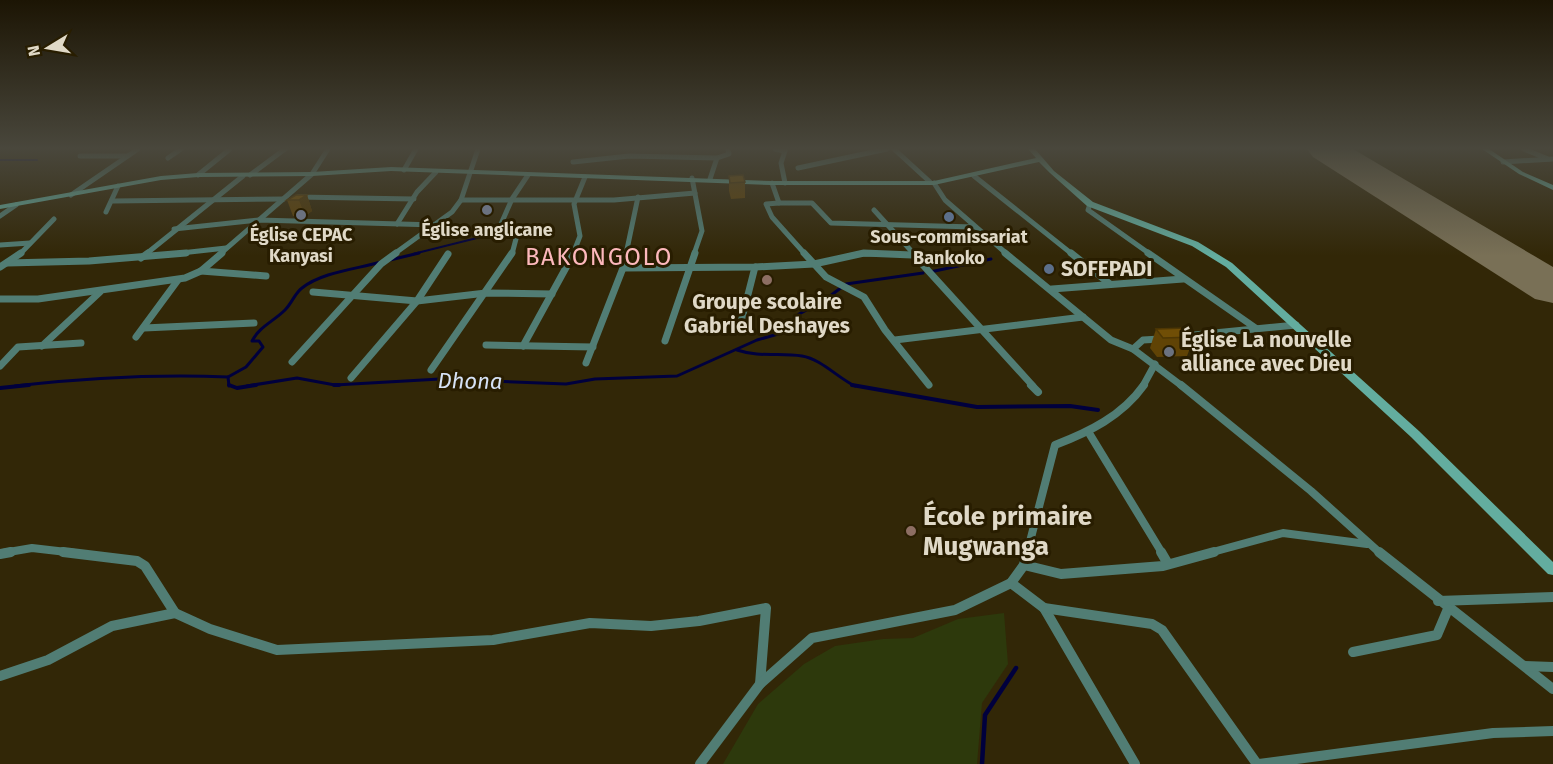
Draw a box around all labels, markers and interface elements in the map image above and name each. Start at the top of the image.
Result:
north arrow [18,18,78,78]
text: N [23,44,44,58]
marker: Église anglicane [480,203,494,217]
marker: Église CEPAC Kanyasi [294,208,308,222]
marker: Sous-commissariat Bankoko [942,210,956,224]
place label: Église anglicane [421,218,553,241]
place label: Église CEPAC Kanyasi [250,223,353,267]
place label: Sous-commissariat Bankoko [870,226,1029,269]
district label: BAKONGOLO [525,243,673,271]
place label: SOFEPADI [1061,256,1152,282]
marker: SOFEPADI [1042,262,1056,276]
marker: Groupe scolaire Gabriel Deshayes [760,273,774,287]
place label: Groupe scolaire Gabriel Deshayes [684,289,850,339]
place label: Église La nouvelle alliance avec Dieu [1181,326,1352,377]
marker: Église La nouvelle alliance avec Dieu [1162,345,1176,359]
water label: Dhona [437,367,503,395]
place label: École primaire Mugwanga [923,500,1092,562]
marker: École primaire Mugwanga [904,524,918,538]

